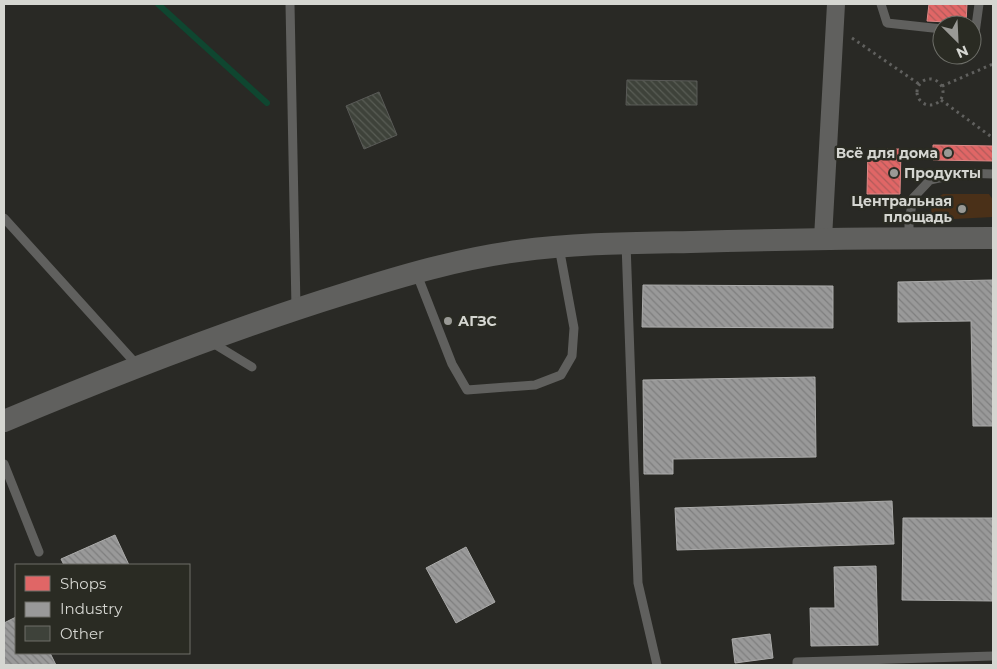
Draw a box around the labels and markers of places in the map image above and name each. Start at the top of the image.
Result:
place label: Всё для дома [836,144,938,162]
marker: Всё для дома [942,147,954,159]
place label: Продукты [904,164,981,182]
marker: Продукты [888,167,900,179]
place label: Центральная площадь [851,192,953,226]
marker: Центральная площадь [956,203,968,215]
place label: АГЗС [458,312,497,330]
marker: АГЗС [442,315,454,327]

